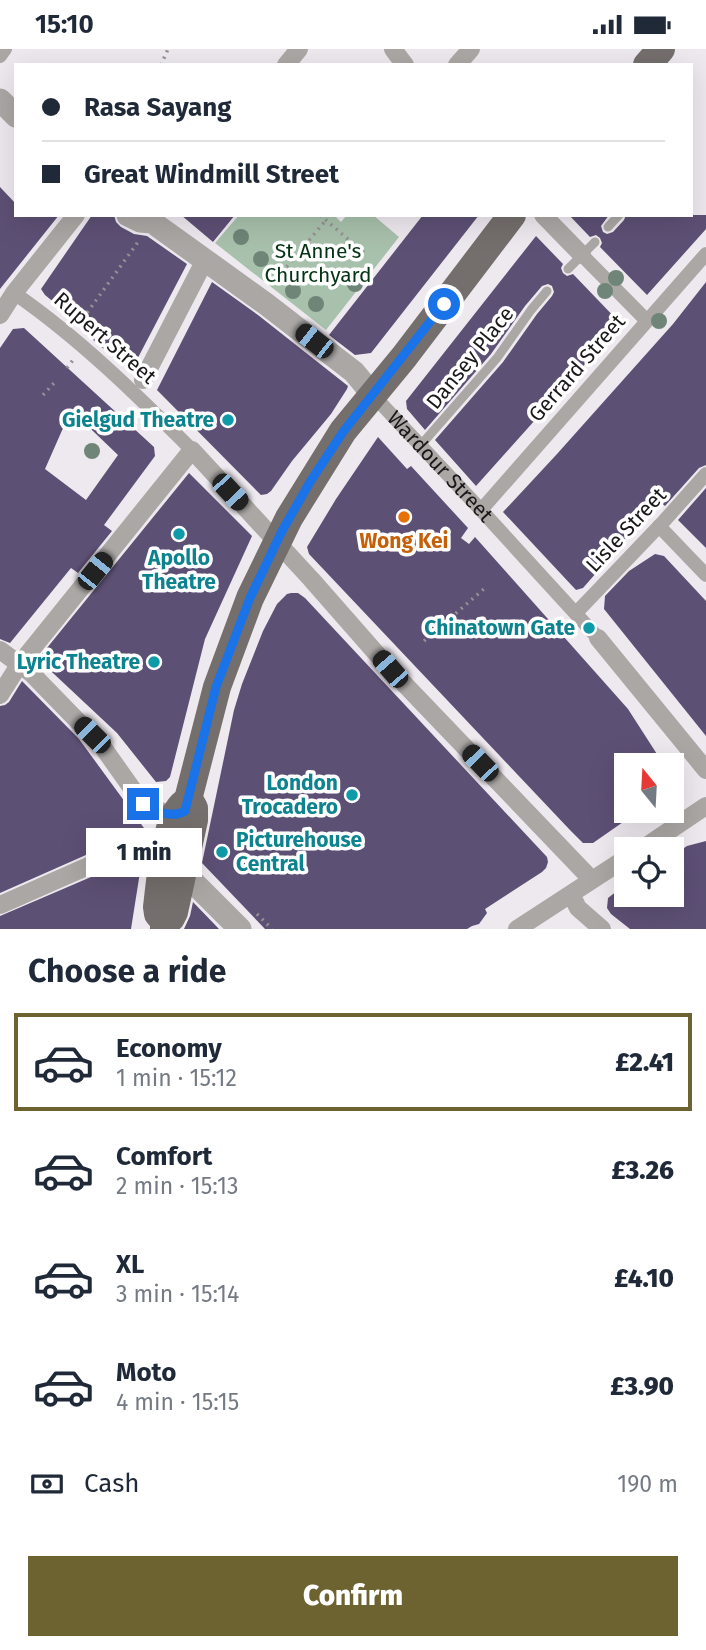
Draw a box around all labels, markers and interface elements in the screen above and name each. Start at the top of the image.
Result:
text: 15:10 [35,9,94,40]
text: Rasa Sayang [84,92,232,123]
text: Great Windmill Street [84,159,339,190]
park label: St Anne's Churchyard [264,238,372,288]
street label: Rupert Street [49,287,162,390]
route start [428,288,460,320]
street label: Dansey Place [421,301,519,415]
street label: Gerrard Street [523,309,631,427]
car [291,320,338,362]
street label: Wardour Street [382,405,499,528]
place label: Gielgud Theatre [62,407,214,433]
marker: Gielgud Theatre [220,412,236,428]
car [208,469,253,515]
street label: Lisle Street [580,482,672,578]
marker: Wong Kei [396,509,412,525]
marker: Apollo Theatre [171,526,187,542]
place label: Wong Kei [360,528,448,554]
place label: Apollo Theatre [142,545,216,595]
car [74,548,117,594]
place label: Chinatown Gate [424,615,575,641]
marker: Chinatown Gate [581,620,597,636]
car [369,646,412,692]
place label: Lyric Theatre [17,649,140,675]
marker: Lyric Theatre [146,654,162,670]
car [70,713,115,757]
car [458,741,503,785]
north arrow [614,753,684,823]
map controls [614,753,684,907]
place label: London Trocadero [242,770,338,820]
marker: London Trocadero [344,787,360,803]
route end [127,788,159,820]
place label: Picturehouse Central [236,827,363,877]
callout: 1 min [85,829,201,877]
button: locate [614,837,684,907]
text: 1 min [116,838,172,866]
marker: Picturehouse Central [214,844,230,860]
text: Choose a ride [28,952,226,990]
icon: car [32,1031,95,1094]
text: Economy [116,1033,222,1064]
text: £2.41 [615,1047,674,1078]
text: 1 min · 15:12 [116,1064,237,1092]
icon: car [32,1139,95,1202]
text: Comfort [116,1141,212,1172]
text: £3.26 [611,1155,674,1186]
text: 2 min · 15:13 [116,1172,238,1200]
icon: car [32,1247,95,1310]
text: XL [116,1249,144,1280]
text: £4.10 [614,1263,674,1294]
text: 3 min · 15:14 [116,1280,239,1308]
icon: car [32,1355,95,1418]
text: Moto [116,1357,176,1388]
text: £3.90 [610,1371,674,1402]
text: 4 min · 15:15 [116,1388,239,1416]
icon: cash [28,1465,66,1503]
text: Cash [84,1468,140,1499]
text: 190 m [617,1470,678,1498]
button: Confirm [28,1556,678,1636]

